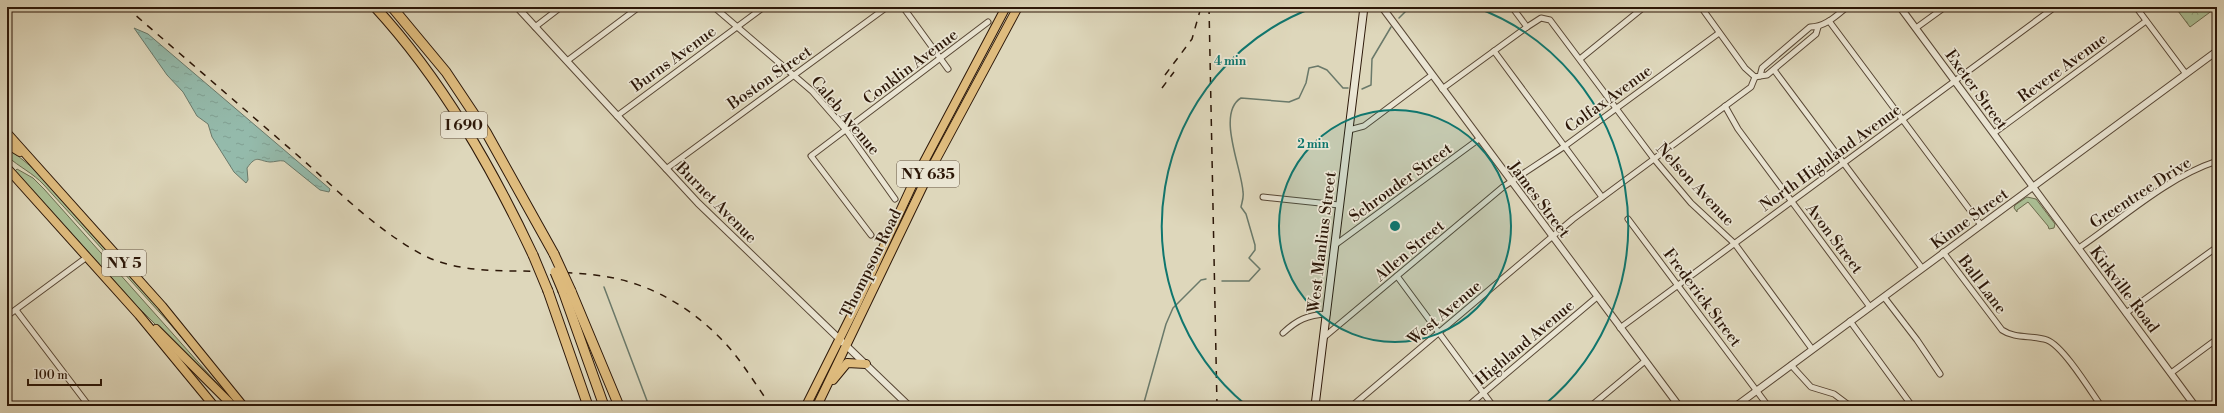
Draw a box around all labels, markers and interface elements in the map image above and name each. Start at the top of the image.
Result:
street label: Burns Avenue [626,21,720,97]
street label: Conklin Avenue [859,25,962,109]
street label: Revere Avenue [2014,29,2111,107]
street label: Boston Street [723,41,816,115]
street label: Exeter Street [1940,46,2012,134]
text: 4 min [1214,54,1247,69]
street label: Colfax Avenue [1561,61,1656,137]
street label: Caleb Avenue [806,72,884,159]
street label: North Highland Avenue [1756,100,1905,216]
road number: I 690 [441,112,487,138]
text: 2 min [1297,137,1329,152]
street label: Schrouder Street [1345,139,1456,227]
street label: Nelson Avenue [1652,139,1739,230]
street label: Greentree Drive [2086,153,2195,233]
street label: Burnet Avenue [671,157,761,248]
street label: James Street [1503,157,1575,242]
road number: NY 635 [897,161,959,187]
street label: West Manlius Street [1303,170,1341,315]
street label: Kinne Street [1927,184,2012,254]
street label: Avon Street [1801,199,1867,278]
street label: Thompson Road [836,206,906,321]
street label: Allen Street [1370,216,1449,286]
centre of rings [1388,219,1402,233]
street label: Kirkville Road [2085,242,2163,337]
street label: Frederick Street [1659,244,1746,351]
road number: NY 5 [102,250,146,276]
street label: Ball Lane [1953,250,2011,318]
street label: West Avenue [1403,276,1486,350]
street label: Highland Avenue [1471,295,1578,390]
scale bar [28,361,101,387]
text: 100 m [34,368,68,383]

